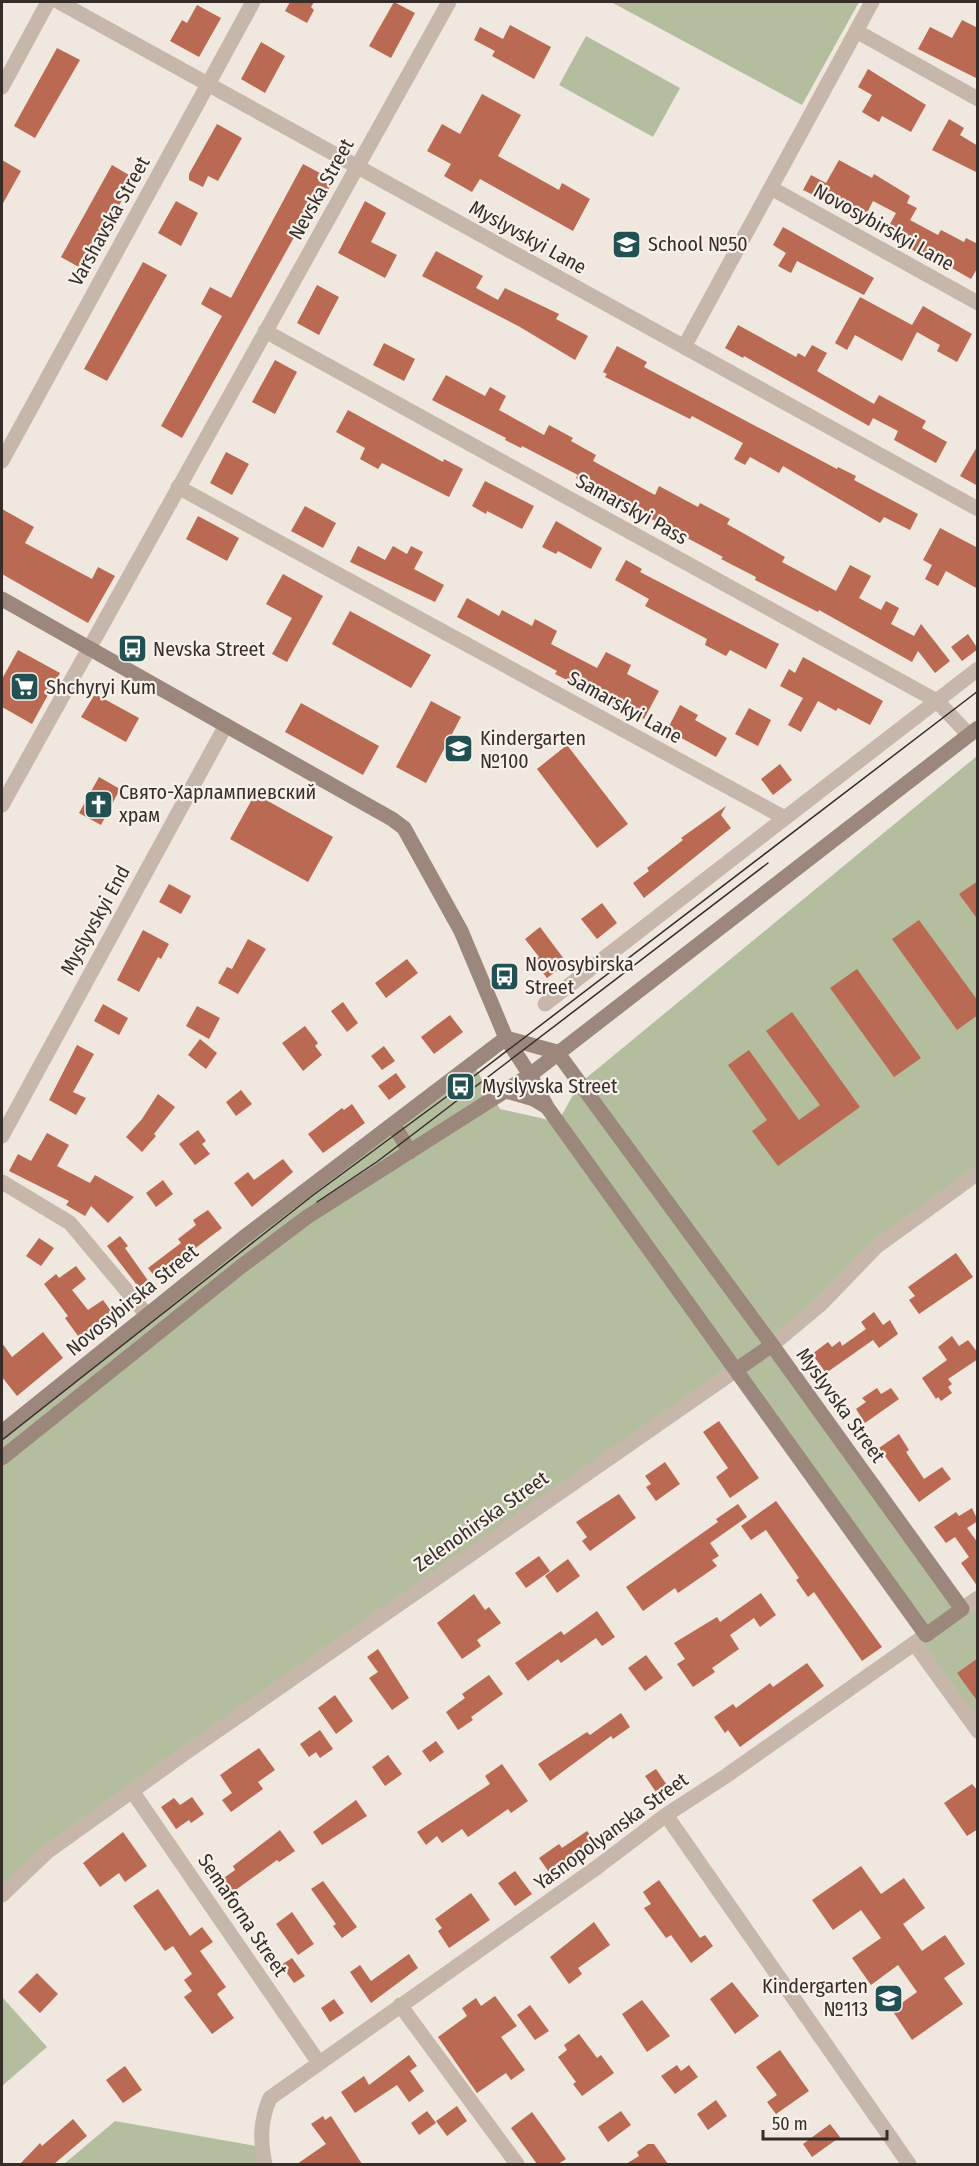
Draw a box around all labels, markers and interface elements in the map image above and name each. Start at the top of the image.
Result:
street label: Nevska Street [283,134,359,244]
street label: Varshavska Street [63,152,155,290]
street label: Novosybirskyi Lane [810,178,958,276]
street label: Myslyvskyi Lane [465,195,591,279]
school or university icon: School №50 [611,228,643,260]
place label: School №50 [648,232,748,256]
street label: Samarskyi Pass [572,468,692,550]
bus stop icon: Nevska Street [116,633,148,665]
place label: Nevska Street [153,637,265,661]
street label: Samarskyi Lane [564,666,686,748]
supermarket icon: Shchyryi Kum [9,671,41,703]
place label: Shchyryi Kum [46,675,156,699]
place label: Kindergarten №100 [480,726,586,773]
school or university icon: Kindergarten №100 [443,733,475,765]
place label: Свято-Харлампиевский храм [119,780,316,827]
church icon: Свято-Харлампиевский храм [82,788,114,820]
street label: Myslyvskyi End [55,861,135,979]
place label: Novosybirska Street [525,952,634,999]
bus stop icon: Novosybirska Street [488,960,520,992]
bus stop icon: Myslyvska Street [445,1070,477,1102]
place label: Myslyvska Street [482,1074,618,1098]
street label: Novosybirska Street [61,1239,203,1361]
street label: Myslyvska Street [791,1343,891,1467]
street label: Zelenohirska Street [409,1465,553,1576]
street label: Yasnopolyanska Street [529,1767,693,1895]
street label: Semaforna Street [193,1849,293,1981]
place label: Kindergarten №113 [762,1974,868,2021]
school or university icon: Kindergarten №113 [873,1982,905,2014]
scale bar [763,2103,888,2141]
text: 50 m [772,2113,808,2135]

